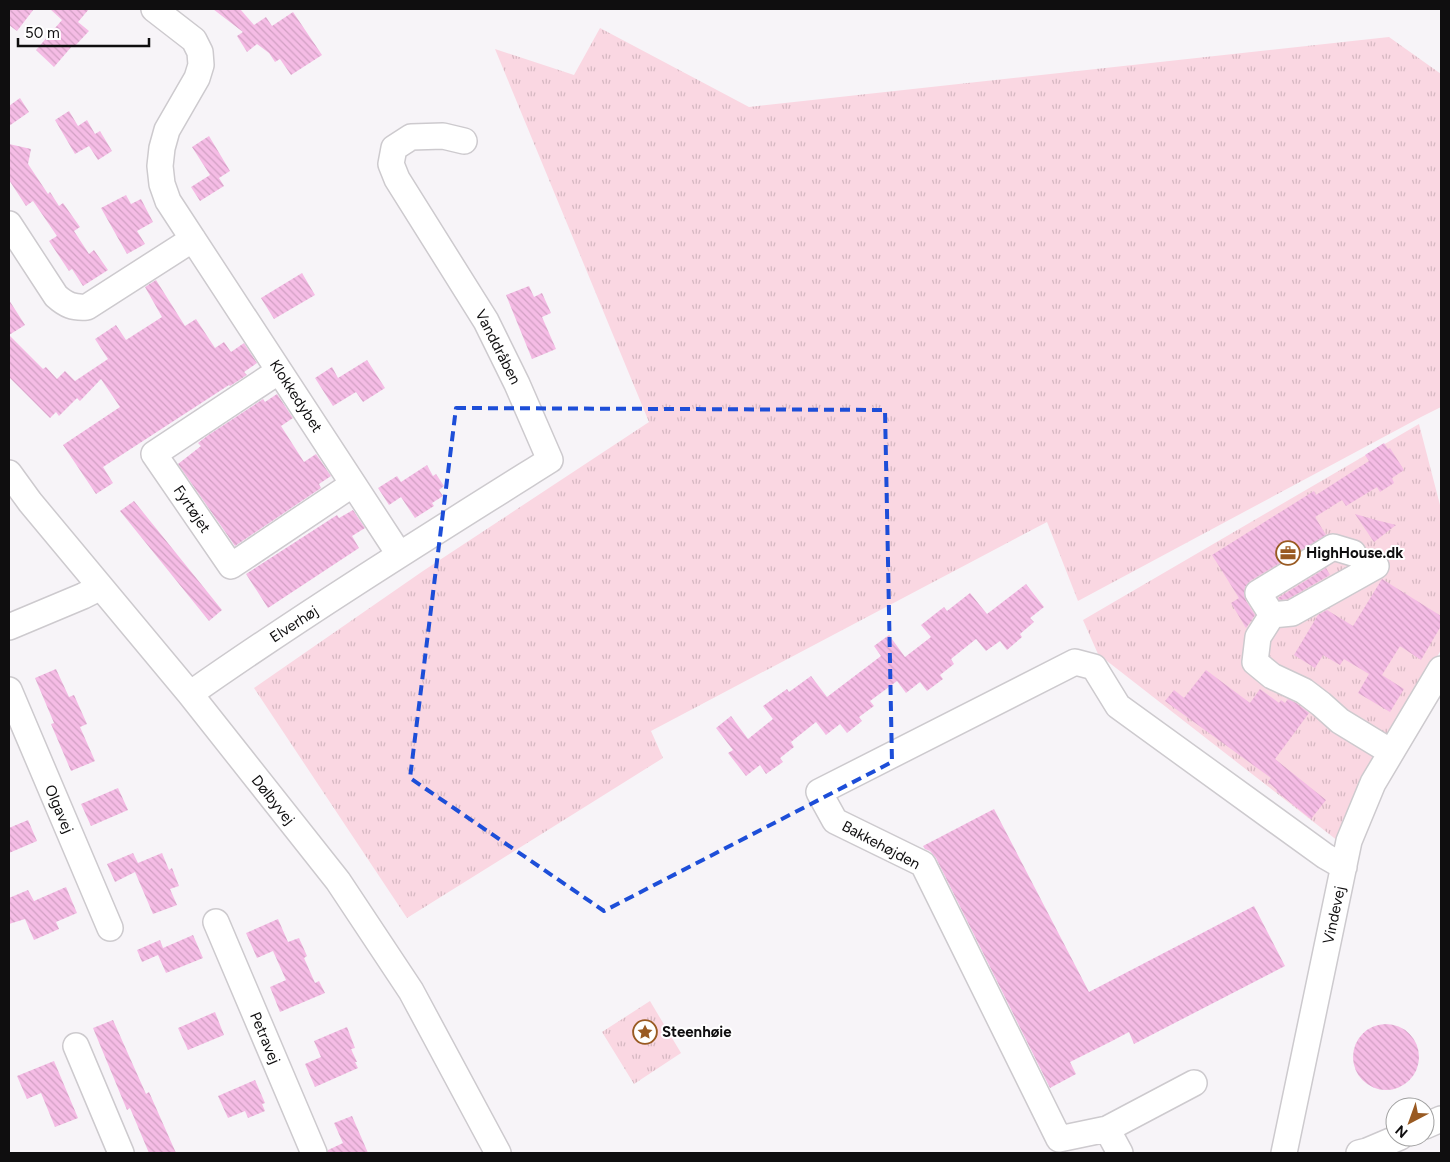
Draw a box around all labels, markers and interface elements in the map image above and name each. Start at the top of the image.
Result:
scale bar [18,15,149,47]
text: 50 m [25,24,60,42]
street label: Vanddråben [471,307,525,387]
street label: Klokkedybet [266,356,326,436]
street label: Fyrtøjet [170,482,215,536]
office icon: HighHouse.dk [1275,540,1301,566]
place label: HighHouse.dk [1306,544,1403,562]
street label: Elverhøj [266,602,322,646]
street label: Dølbyvej [248,772,298,828]
street label: Olgavej [41,782,77,836]
street label: Bakkehøjden [839,817,923,873]
street label: Vindevej [1319,884,1349,946]
street label: Petravej [246,1009,284,1067]
place icon: Steenhøie [632,1019,658,1045]
place label: Steenhøie [662,1023,732,1041]
north arrow [1385,1097,1435,1147]
text: N [1392,1121,1411,1141]

